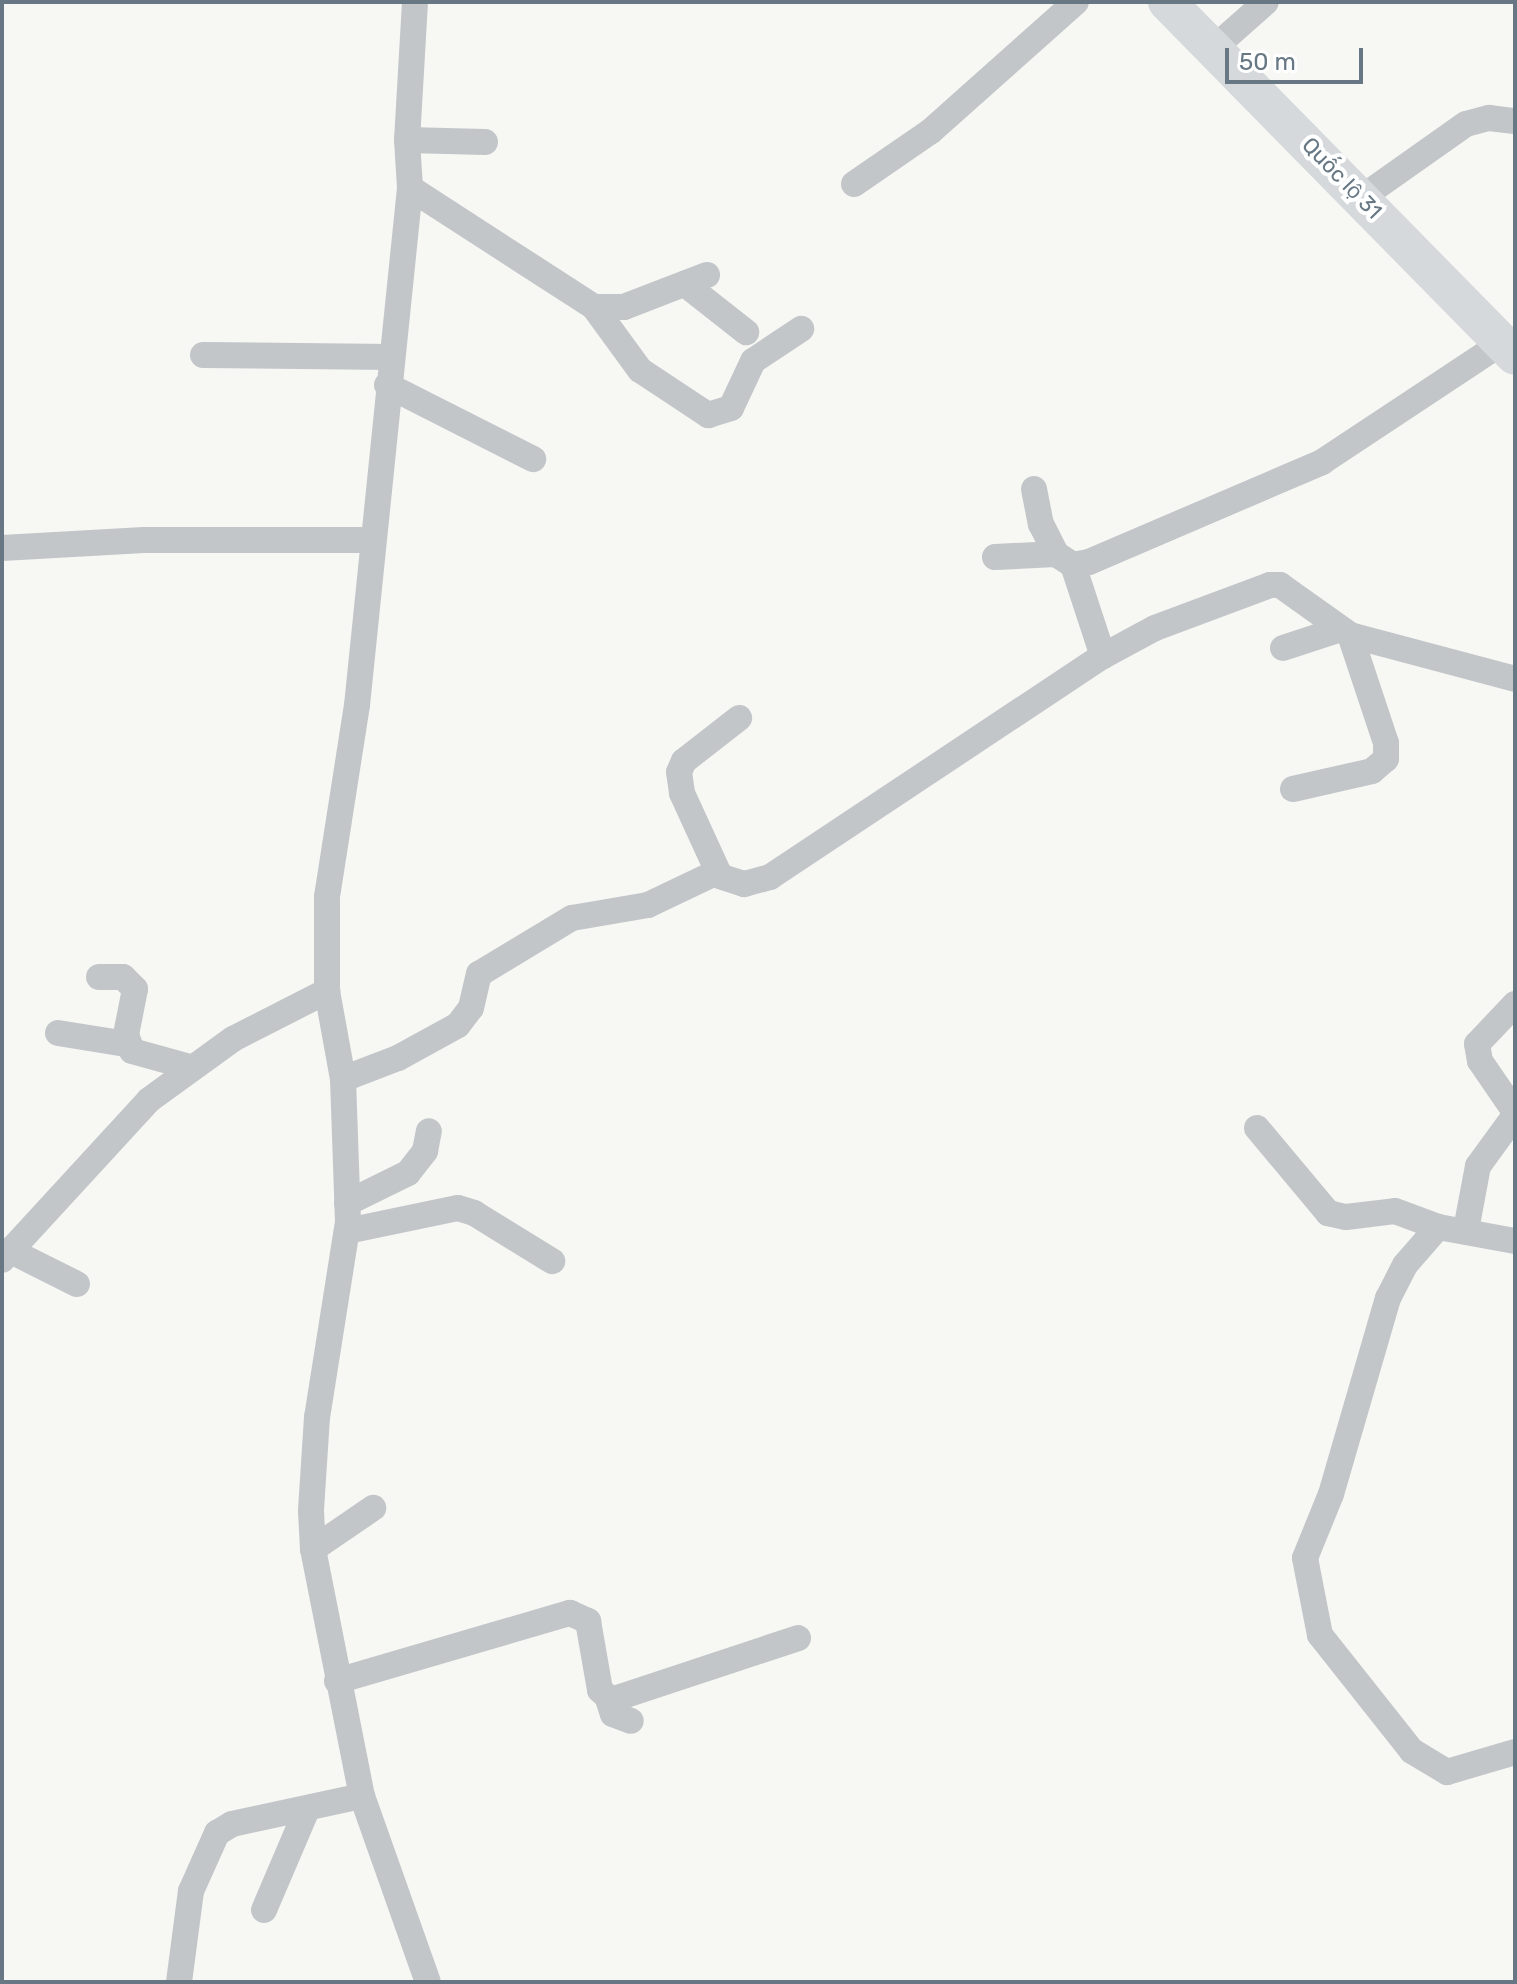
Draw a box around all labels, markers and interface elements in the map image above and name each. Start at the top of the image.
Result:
scale bar [1229,32,1367,82]
text: 50 m [1239,48,1296,76]
street label: Quốc lộ 31 [1297,132,1387,224]

